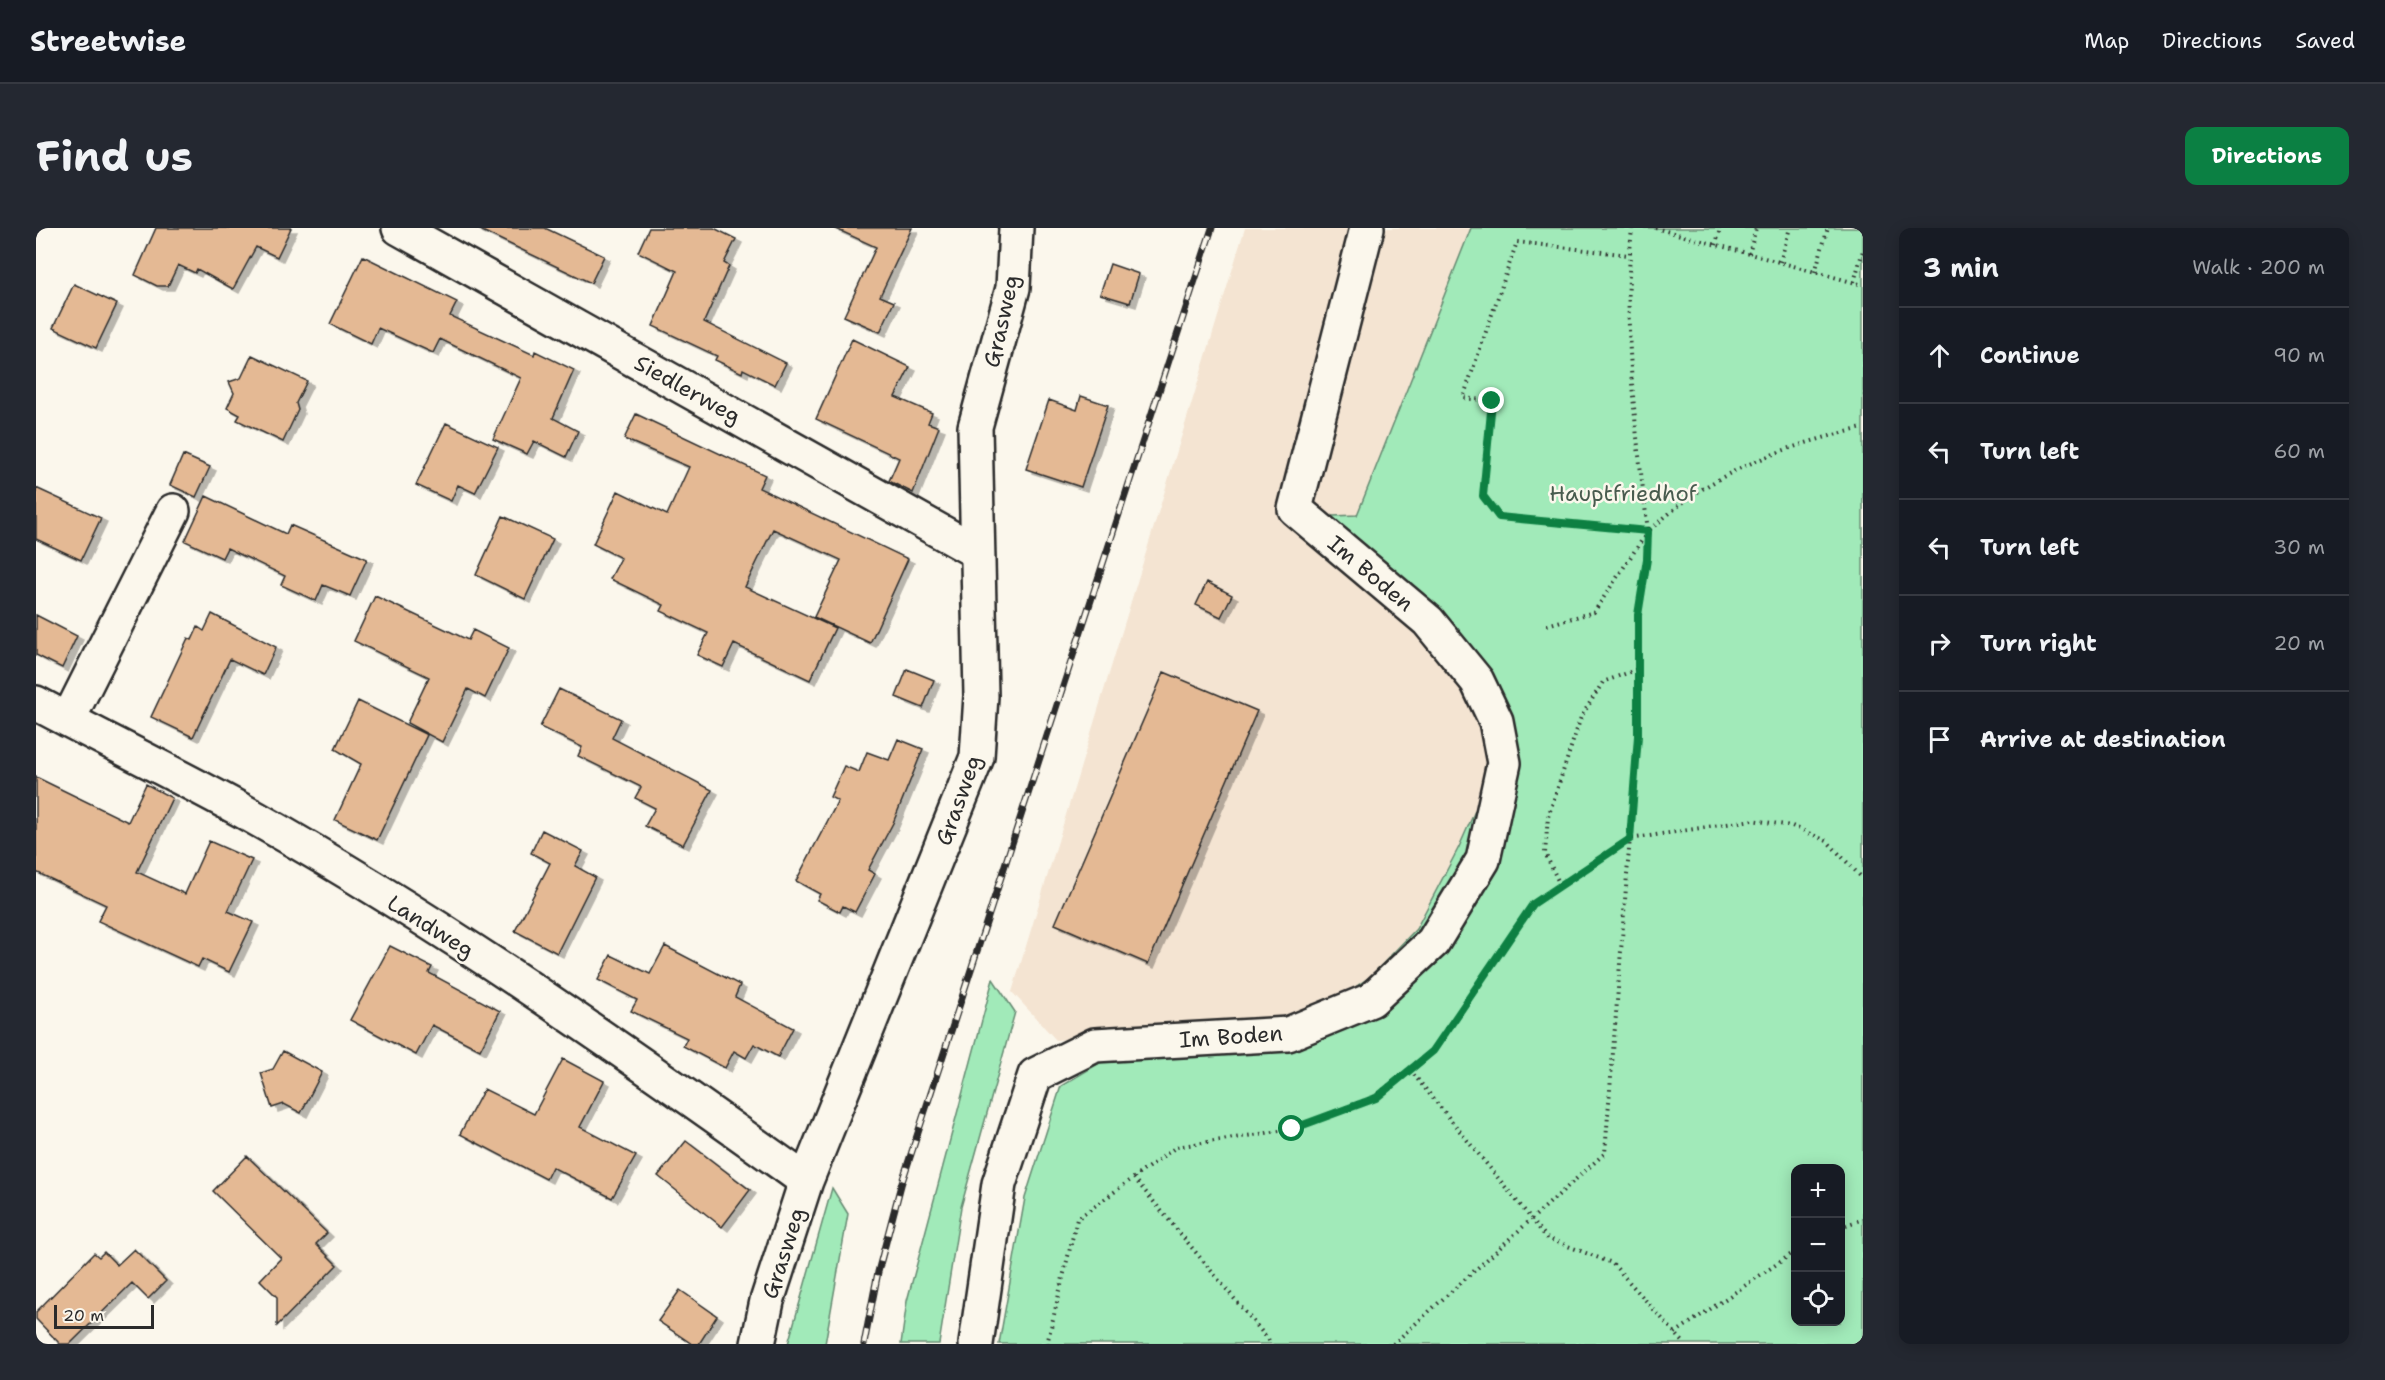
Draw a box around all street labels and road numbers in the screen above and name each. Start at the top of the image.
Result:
street label: Grasweg [977,272,1026,370]
street label: Siedlerweg [629,348,746,431]
street label: Im Boden [1322,529,1420,618]
street label: Grasweg [929,751,988,849]
street label: Landweg [382,888,480,964]
street label: Im Boden [1178,1018,1284,1055]
street label: Grasweg [755,1204,812,1302]

